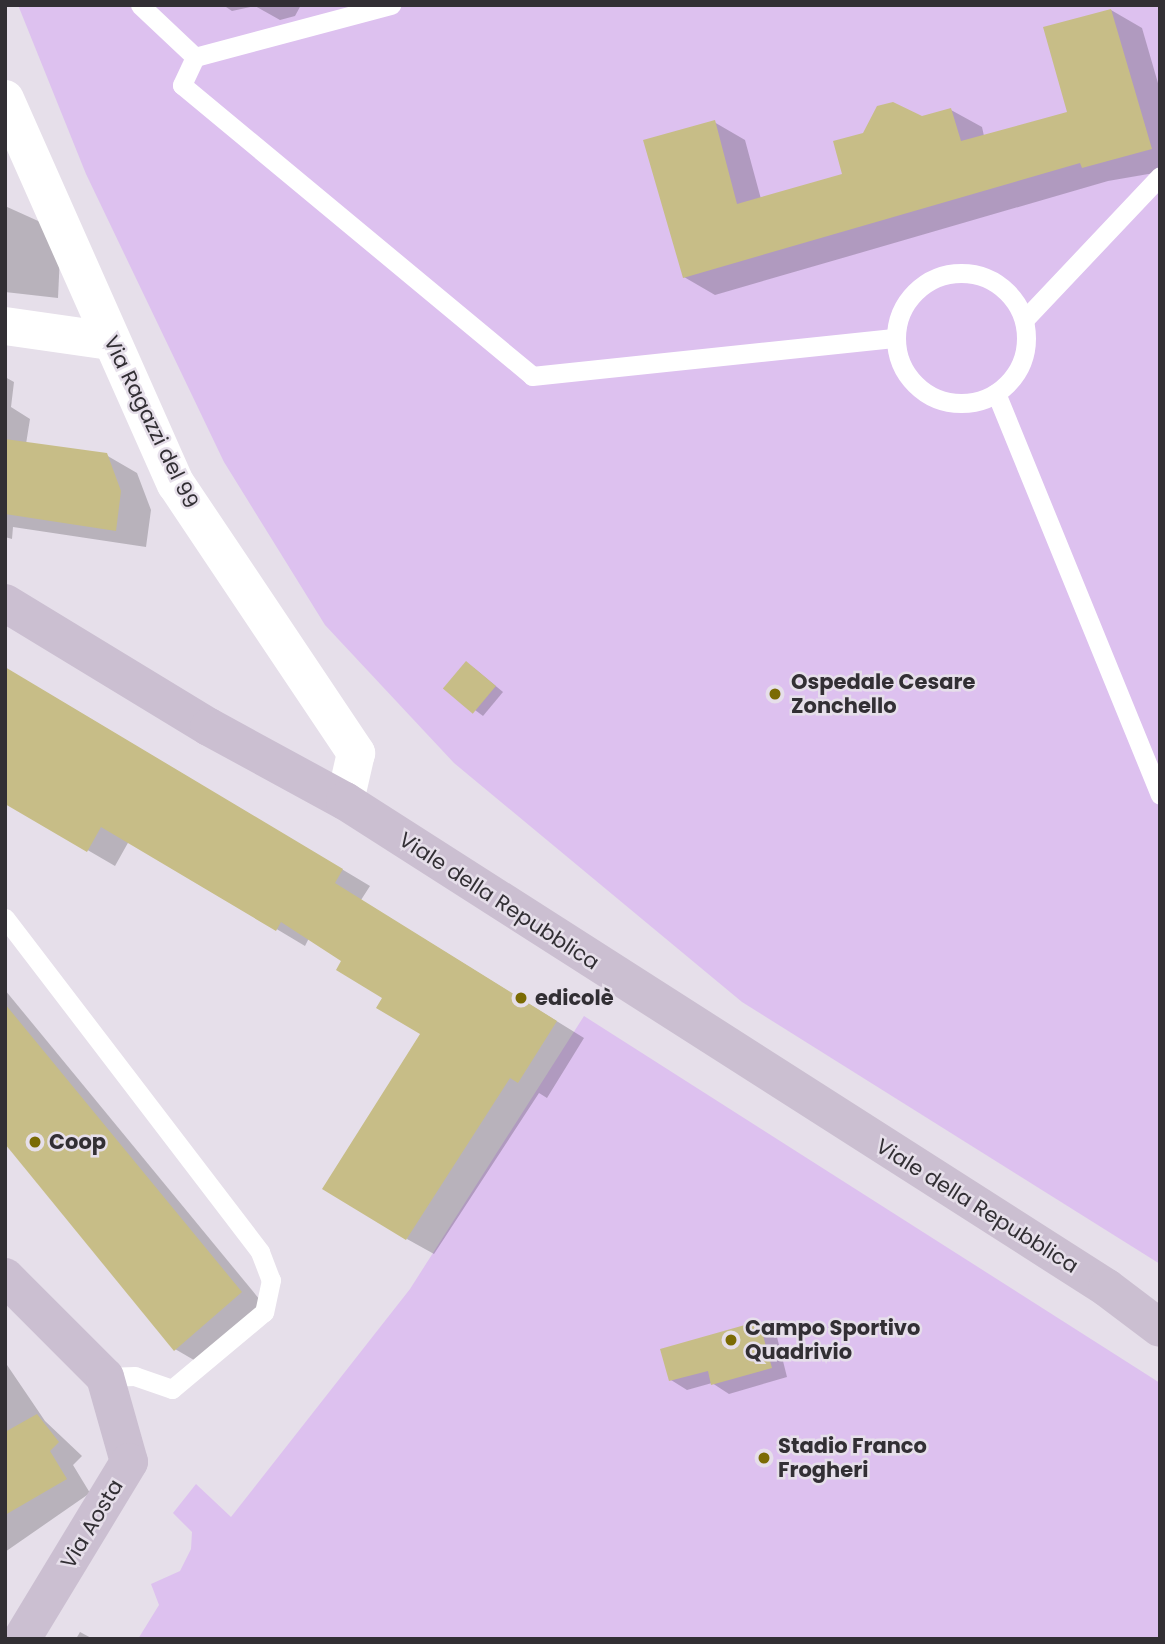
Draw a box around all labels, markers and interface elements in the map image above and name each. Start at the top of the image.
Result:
street label: Via Ragazzi del 99 [98,332,204,512]
place label: Ospedale Cesare Zonchello [791,669,975,719]
marker: Ospedale Cesare Zonchello [765,684,785,704]
street label: Viale della Repubblica [394,827,604,975]
place label: edicolè [535,985,614,1011]
marker: edicolè [513,990,529,1006]
place label: Coop [49,1129,106,1155]
street label: Viale della Repubblica [871,1133,1083,1279]
marker: Coop [27,1134,43,1150]
place label: Campo Sportivo Quadrivio [745,1315,920,1365]
marker: Campo Sportivo Quadrivio [723,1332,739,1348]
place label: Stadio Franco Frogheri [778,1433,927,1483]
marker: Stadio Franco Frogheri [756,1450,772,1466]
street label: Via Aosta [56,1475,128,1573]

